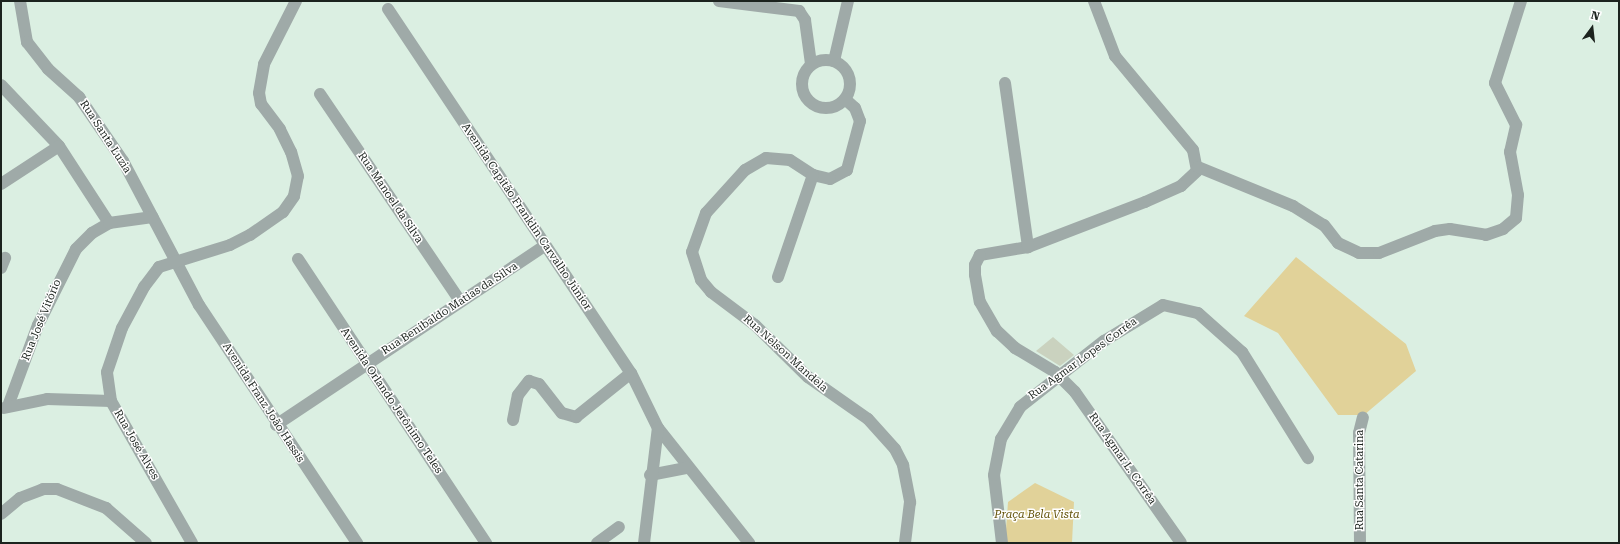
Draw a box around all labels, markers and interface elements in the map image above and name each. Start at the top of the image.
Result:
north arrow [1572,8,1612,48]
text: N [1589,9,1601,23]
street label: Rua Santa Luzia [77,98,133,176]
street label: Avenida Capitão Franklin Carvalho Júnior [458,121,594,313]
street label: Rua Manoel da Silva [355,150,425,246]
street label: Rua Benibaldo Matias da Silva [380,260,520,358]
street label: Rua José Vitório [20,277,64,363]
street label: Rua Nelson Mandela [740,313,830,395]
street label: Rua Agmar Lopes Corrêa [1026,315,1140,403]
street label: Avenida Orlando Jerônimo Teles [337,326,445,476]
street label: Avenida Franz João Hassis [219,341,307,465]
street label: Rua José Alves [111,408,161,482]
street label: Rua Agmar L. Corrêa [1085,411,1159,507]
street label: Rua Santa Catarina [1353,430,1367,530]
park label: Praça Bela Vista [994,508,1080,522]

